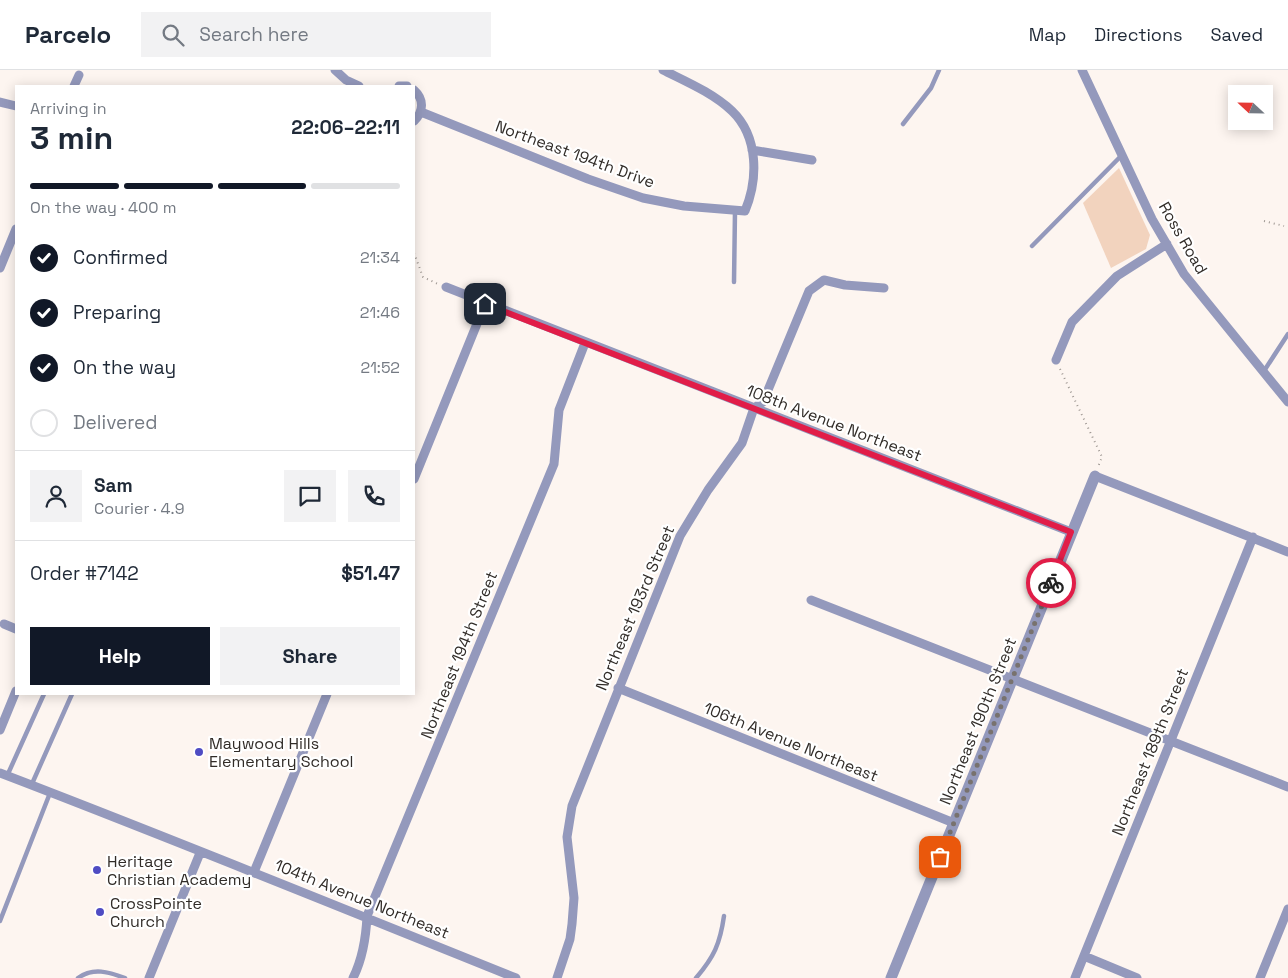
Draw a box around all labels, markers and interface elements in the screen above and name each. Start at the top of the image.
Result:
search box [141,12,491,57]
text: Parcelo [25,19,111,50]
icon: search [159,21,187,49]
text: Search here [199,22,309,47]
text: Map [1029,23,1066,46]
text: Directions [1094,23,1183,46]
text: Saved [1211,23,1263,46]
north arrow [1228,85,1272,130]
map controls [1228,85,1273,130]
text: Arriving in [30,98,107,119]
text: 22:06–22:11 [291,115,400,140]
street label: Northeast 194th Drive [492,115,658,193]
text: 3 min [30,118,113,158]
text: On the way · 400 m [30,197,176,218]
street label: Ross Road [1154,198,1212,278]
icon: check [30,244,58,272]
text: Confirmed [73,245,168,270]
text: 21:34 [360,247,400,268]
pin [464,283,506,325]
icon: home [471,290,499,318]
icon: check [30,299,58,327]
text: Preparing [73,300,161,325]
text: 21:46 [360,302,400,323]
icon: check [30,354,58,382]
text: On the way [73,355,176,380]
text: 21:52 [361,357,400,378]
street label: 108th Avenue Northeast [743,380,925,466]
text: Delivered [73,410,158,435]
button: person [30,470,82,522]
button: chat [284,470,336,522]
button: phone [348,470,400,522]
text: Sam [94,473,133,498]
text: Courier · 4.9 [94,498,184,519]
street label: Northeast 193rd Street [591,522,679,694]
courier [1026,558,1076,608]
text: Order #7142 [30,561,139,586]
text: $51.47 [341,561,400,586]
street label: Northeast 194th Street [416,568,502,742]
icon: bike [1037,569,1065,597]
button: Help [30,627,210,685]
button: Share [220,627,400,685]
street label: Northeast 190th Street [935,634,1021,808]
street label: Northeast 189th Street [1107,665,1193,839]
street label: 106th Avenue Northeast [701,697,881,787]
place label: Maywood Hills Elementary School [209,733,354,772]
marker: Maywood Hills Elementary School [193,746,205,758]
pin [919,836,961,878]
icon: bag [926,843,954,871]
place label: Heritage Christian Academy [107,851,251,890]
street label: 104th Avenue Northeast [272,854,452,944]
marker: Heritage Christian Academy [91,864,103,876]
place label: CrossPointe Church [110,893,202,932]
marker: CrossPointe Church [94,906,106,918]

